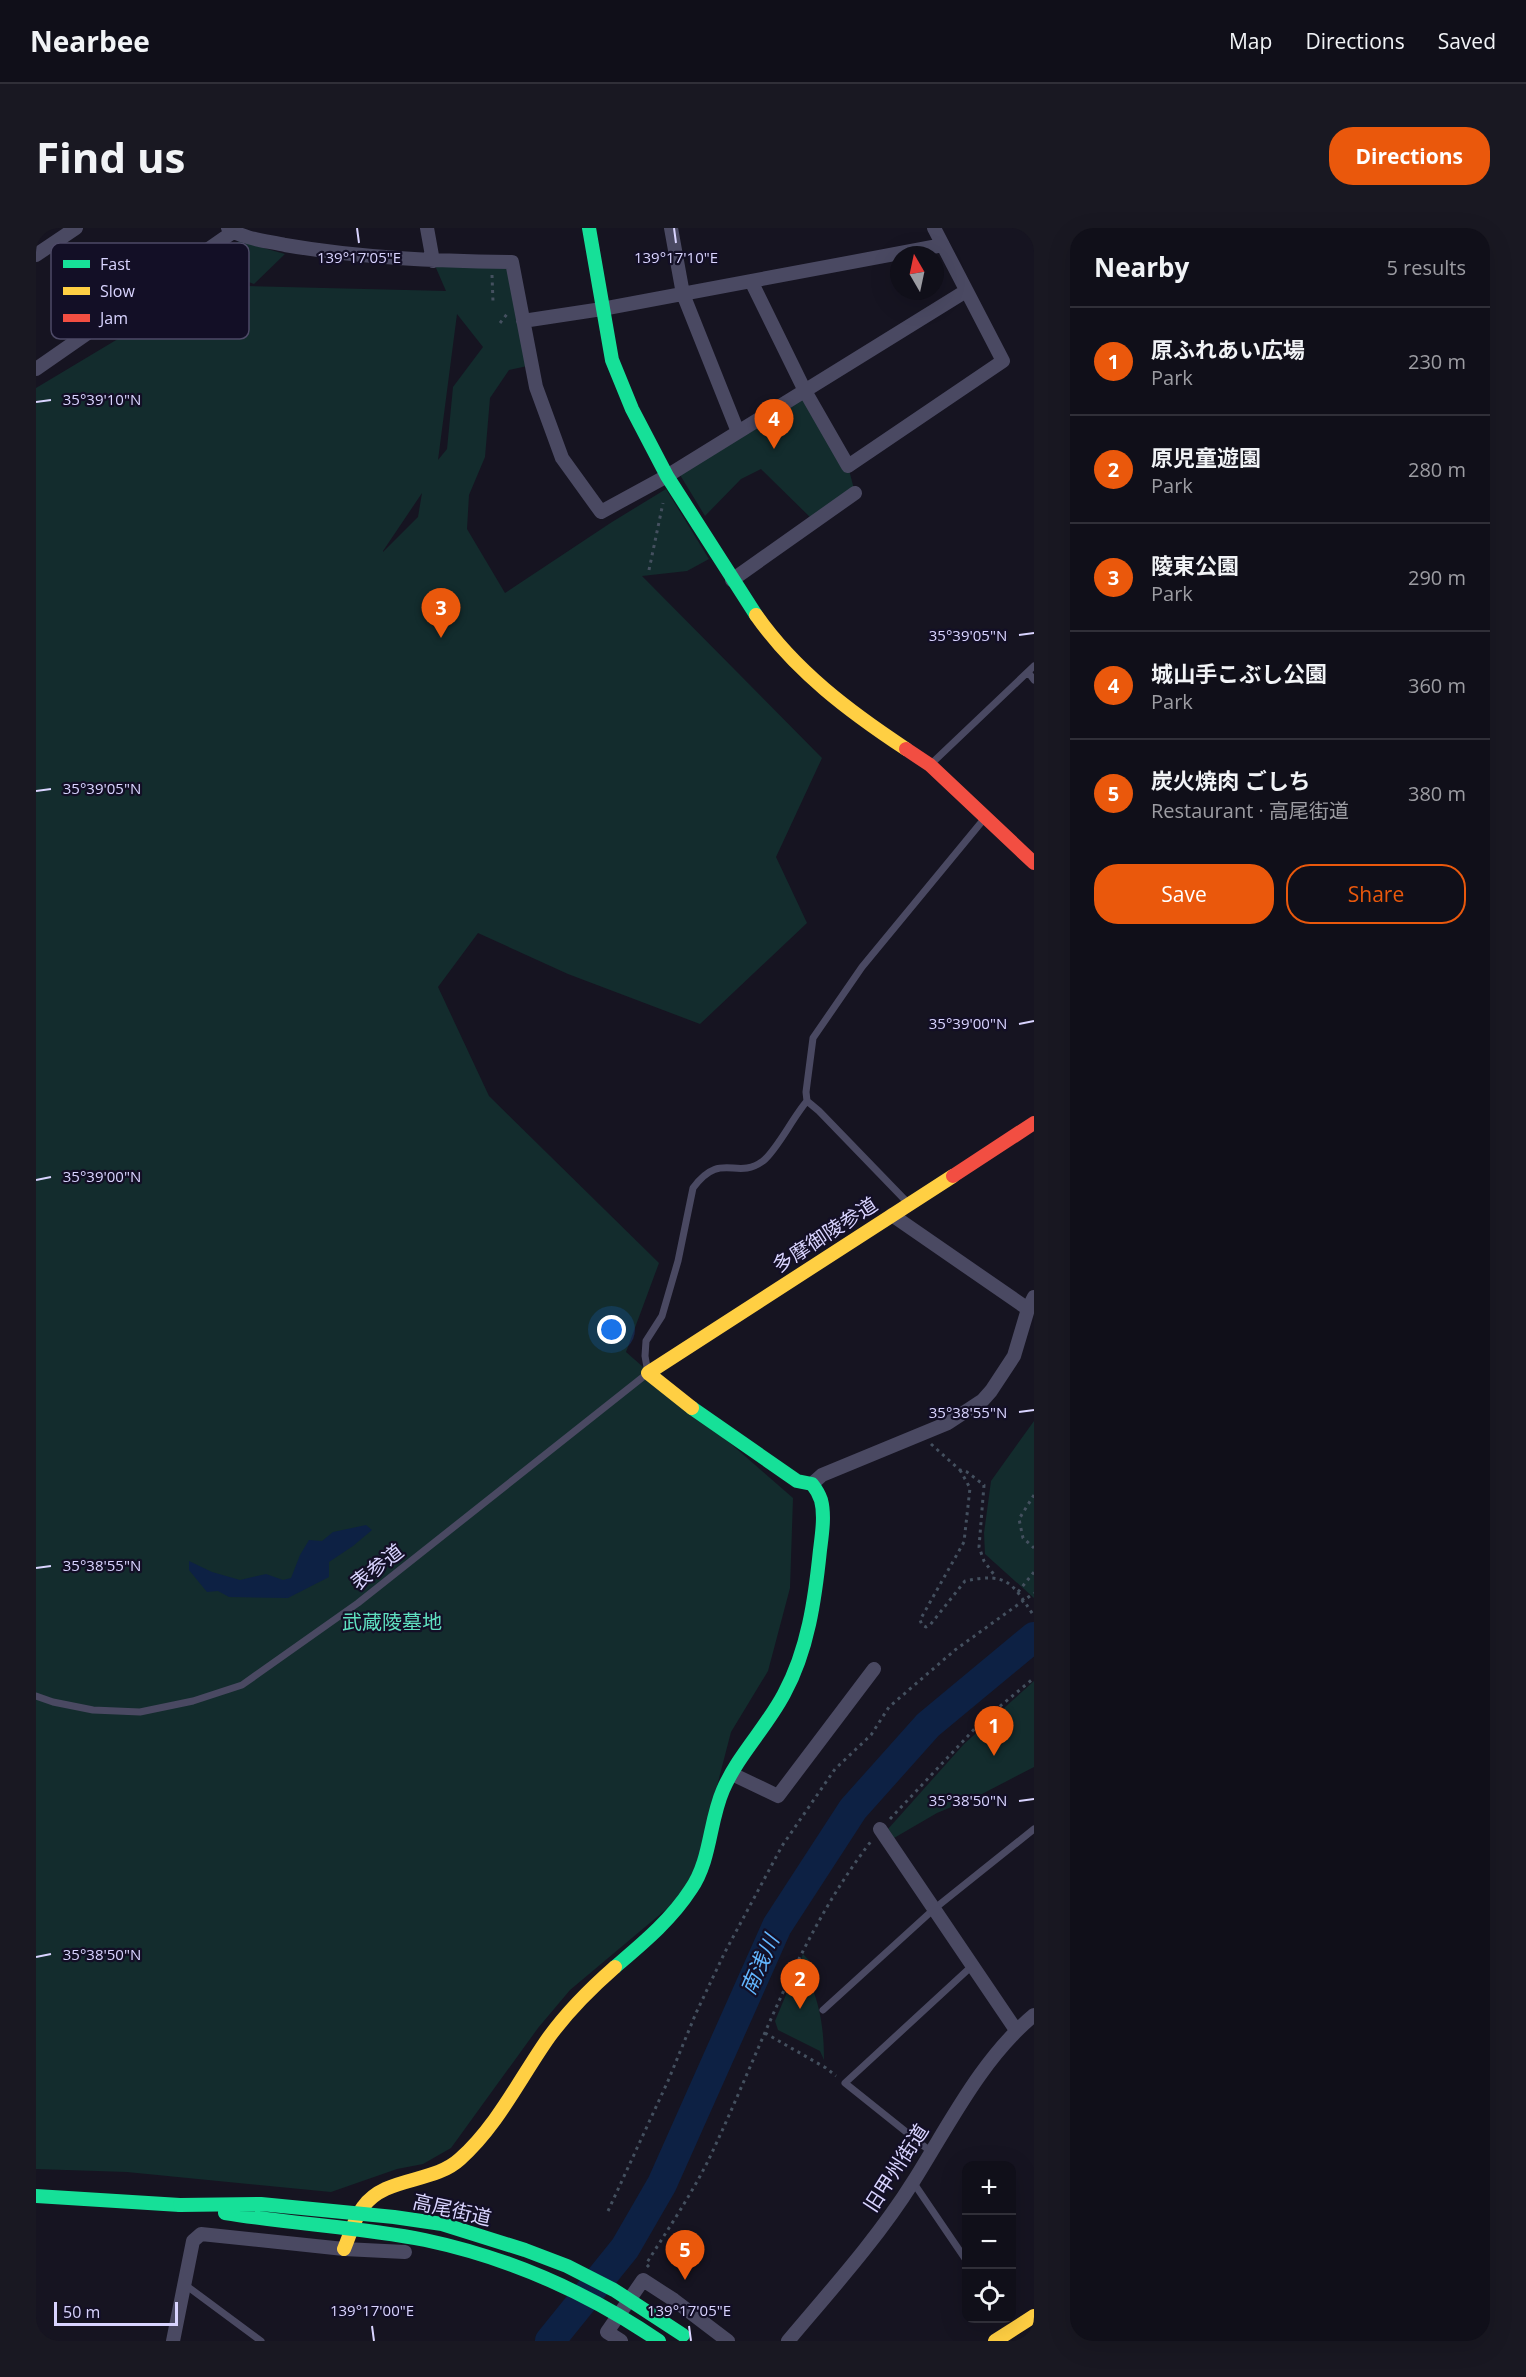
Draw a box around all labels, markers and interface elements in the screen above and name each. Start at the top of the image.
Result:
text: Nearbee [30,22,150,60]
text: Map [1229,27,1272,55]
text: Directions [1305,27,1405,55]
text: Saved [1438,27,1496,55]
button: Directions [1329,127,1490,185]
text: Find us [36,128,185,185]
legend [51,243,249,339]
north arrow [890,246,944,300]
text: 139°17'05"E [317,247,401,267]
text: 139°17'10"E [634,247,718,267]
text: Nearby [1094,249,1189,285]
text: Fast [100,253,131,275]
text: 5 results [1386,254,1466,281]
text: Slow [100,280,135,302]
text: Jam [98,307,128,329]
text: 原ふれあい広場 [1151,334,1305,364]
text: 1 [1108,348,1119,375]
text: 230 m [1408,348,1466,375]
text: Park [1151,364,1193,391]
text: 35°39'10"N [63,389,141,409]
pin: 4 [754,400,794,449]
text: 原児童遊園 [1151,442,1261,472]
text: 2 [1108,456,1119,483]
text: 280 m [1408,456,1466,483]
text: Park [1151,472,1193,499]
text: 陵東公園 [1151,550,1239,580]
text: 3 [1108,564,1119,591]
text: 290 m [1408,564,1466,591]
text: Park [1151,580,1193,607]
pin: 3 [422,588,460,638]
text: 35°39'05"N [929,625,1007,645]
text: 城山手こぶし公園 [1151,658,1327,688]
text: 4 [1108,672,1119,699]
text: 360 m [1408,672,1466,699]
text: Park [1151,688,1193,715]
text: 炭火焼肉 ごしち [1151,765,1311,795]
text: 35°39'05"N [63,778,141,798]
text: 5 [1108,780,1119,807]
text: 380 m [1408,780,1466,807]
text: Restaurant · 高尾街道 [1151,797,1349,824]
button: Save [1094,864,1274,924]
button: Share [1286,864,1466,924]
text: 35°39'00"N [929,1013,1007,1033]
text: 35°39'00"N [63,1166,141,1186]
street label: 多摩御陵参道 [767,1191,882,1279]
your location [597,1315,626,1344]
text: 35°38'55"N [929,1402,1007,1422]
street label: 表参道 [345,1537,409,1596]
text: 35°38'55"N [63,1555,141,1575]
park label: 武蔵陵墓地 [342,1608,442,1635]
pin: 1 [974,1706,1014,1756]
text: 35°38'50"N [929,1790,1007,1810]
water label: 南浅川 [733,1928,786,1999]
text: 35°38'50"N [63,1944,141,1964]
pin: 2 [780,1960,819,2009]
street label: 旧甲州街道 [857,2118,934,2217]
map controls [962,2161,1016,2323]
button: + [962,2161,1016,2215]
street label: 高尾街道 [410,2187,494,2232]
button: − [962,2215,1016,2269]
pin: 5 [666,2230,704,2280]
button: locate [962,2269,1016,2323]
scale bar [54,2299,178,2326]
text: 139°17'00"E [330,2300,414,2320]
text: 139°17'05"E [647,2300,731,2320]
text: 50 m [63,2301,100,2323]

